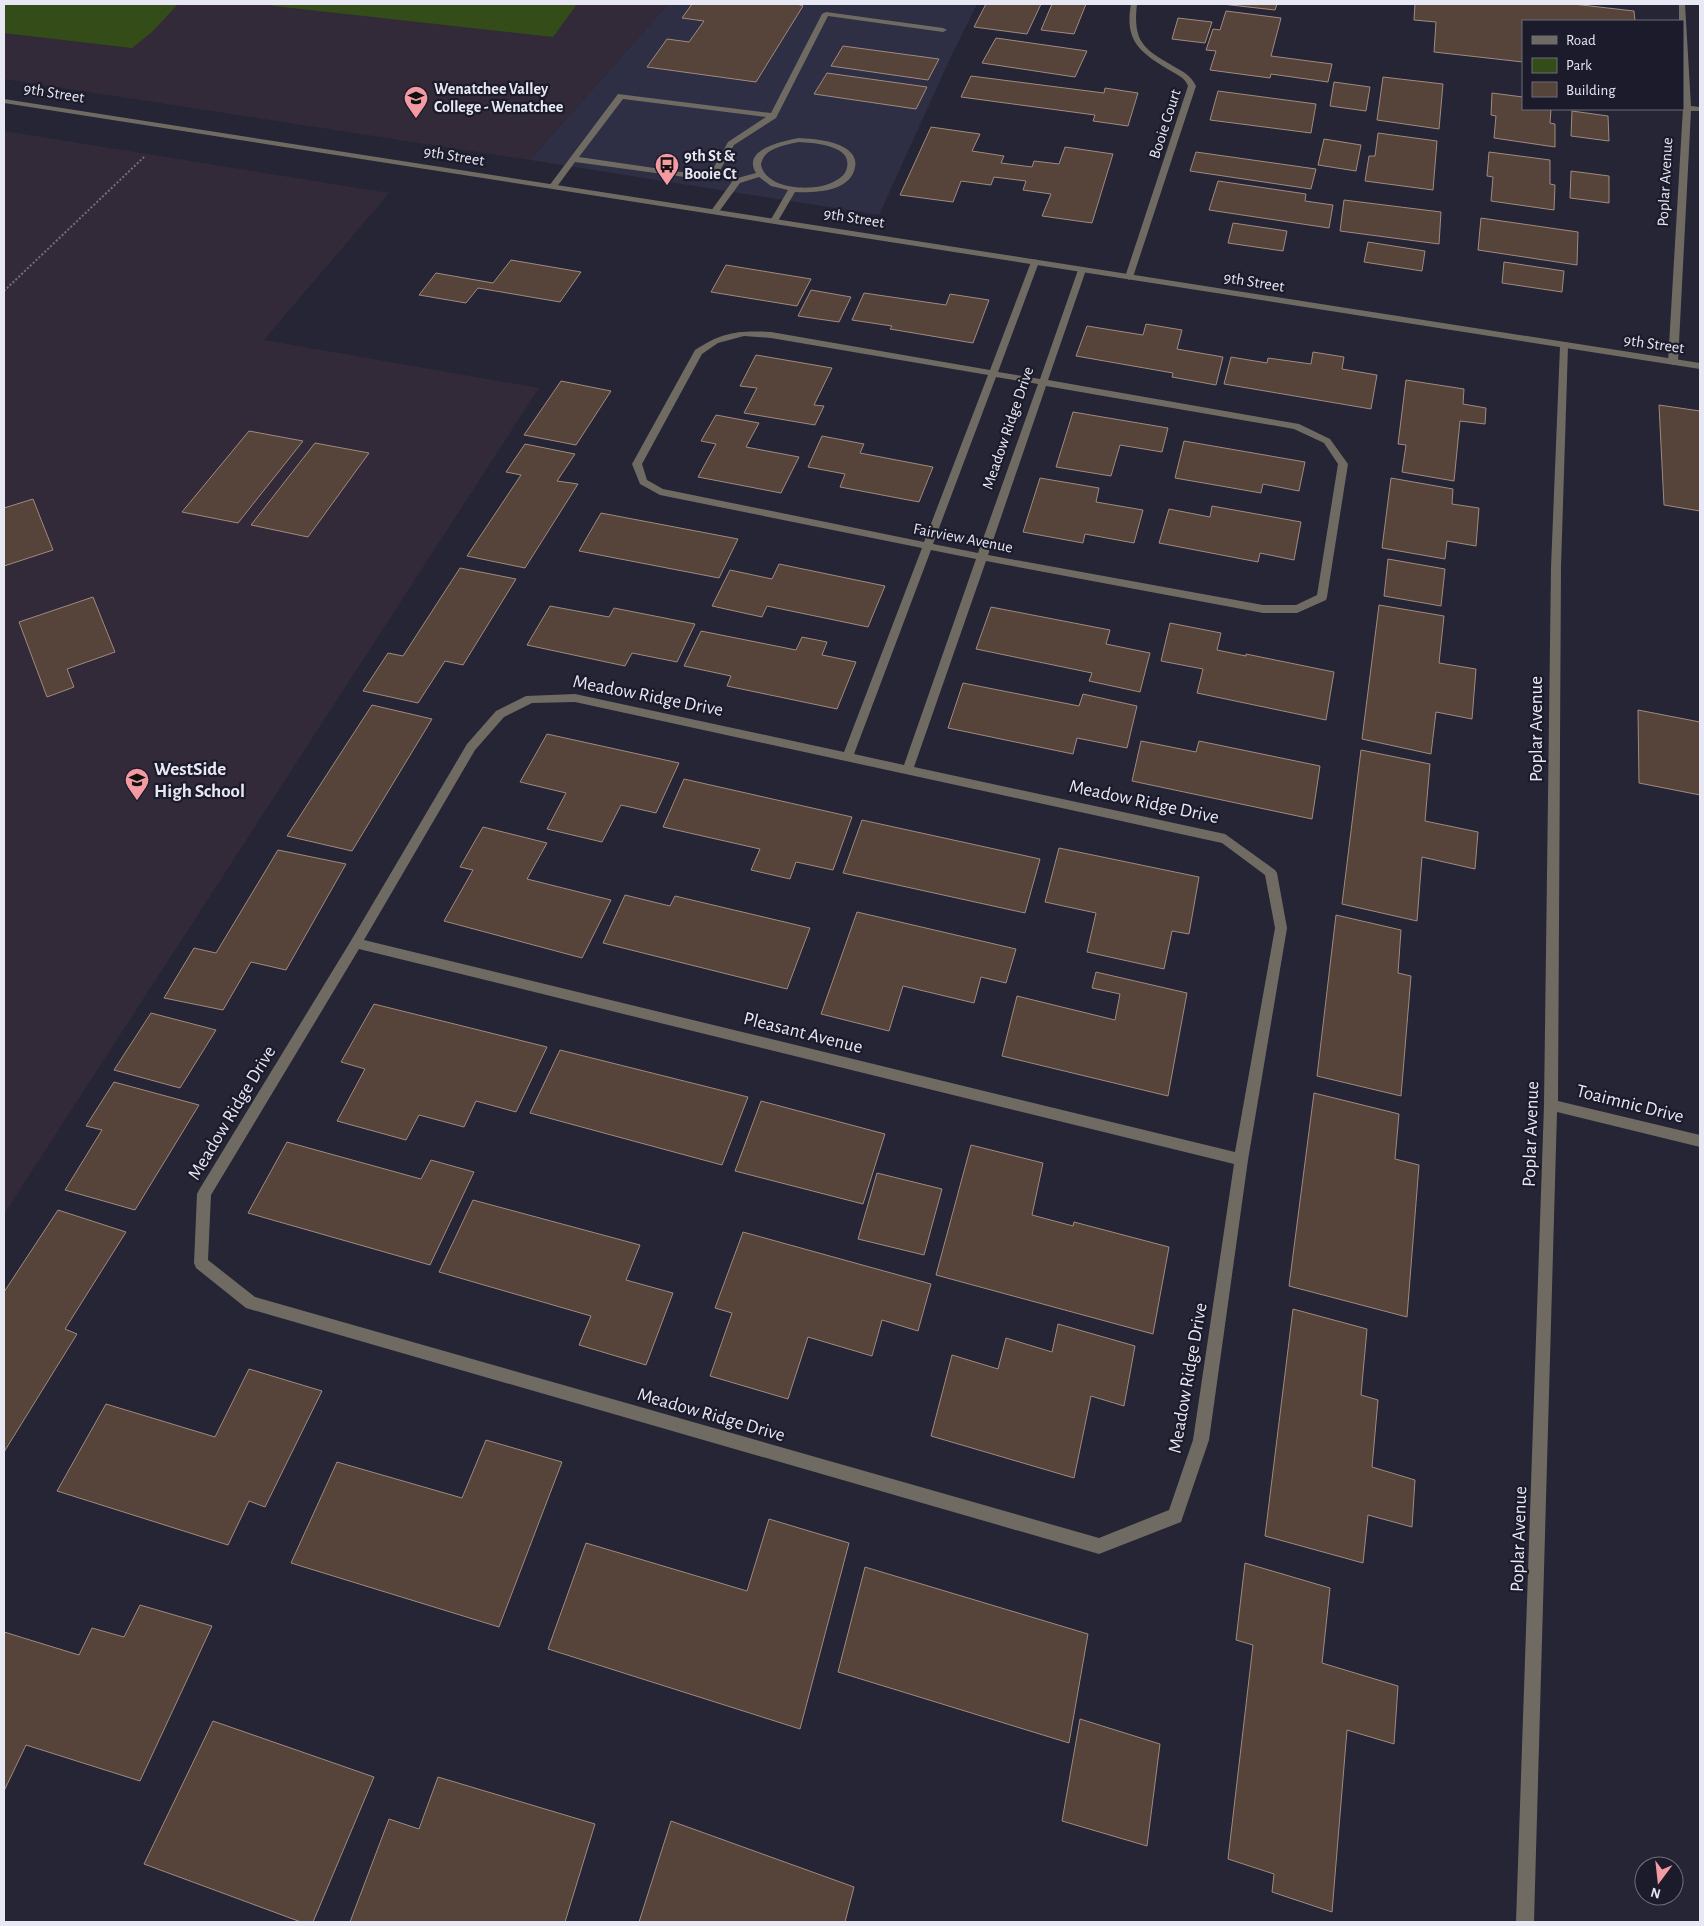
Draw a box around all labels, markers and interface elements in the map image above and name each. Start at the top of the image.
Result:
legend [1522,20,1684,110]
text: Road [1566,33,1596,48]
text: Park [1566,58,1592,73]
street label: 9th Street [23,80,85,106]
place label: Wenatchee Valley College - Wenatchee [434,81,564,115]
text: Building [1566,83,1616,98]
school or university icon: Wenatchee Valley College - Wenatchee [403,85,429,119]
street label: Booie Court [1146,87,1184,161]
street label: Poplar Avenue [1655,137,1675,227]
street label: 9th Street [423,143,485,169]
place label: 9th St & Booie Ct [684,148,737,182]
bus stop icon: 9th St & Booie Ct [654,152,680,186]
street label: 9th Street [823,205,885,231]
street label: 9th Street [1223,269,1285,295]
street label: 9th Street [1623,332,1685,356]
street label: Meadow Ridge Drive [980,365,1036,491]
street label: Fairview Avenue [912,520,1014,556]
street label: Meadow Ridge Drive [571,672,725,720]
street label: Poplar Avenue [1527,676,1546,782]
place label: WestSide High School [154,760,245,801]
school or university icon: WestSide High School [124,767,150,801]
street label: Meadow Ridge Drive [1067,777,1221,827]
street label: Pleasant Avenue [741,1009,865,1057]
street label: Meadow Ridge Drive [185,1043,279,1183]
street label: Poplar Avenue [1520,1081,1542,1187]
street label: Toaimnic Drive [1574,1081,1686,1127]
street label: Meadow Ridge Drive [1165,1301,1211,1455]
street label: Meadow Ridge Drive [635,1385,787,1445]
street label: Poplar Avenue [1508,1486,1530,1592]
north arrow [1634,1856,1684,1906]
text: N [1649,1885,1662,1901]

